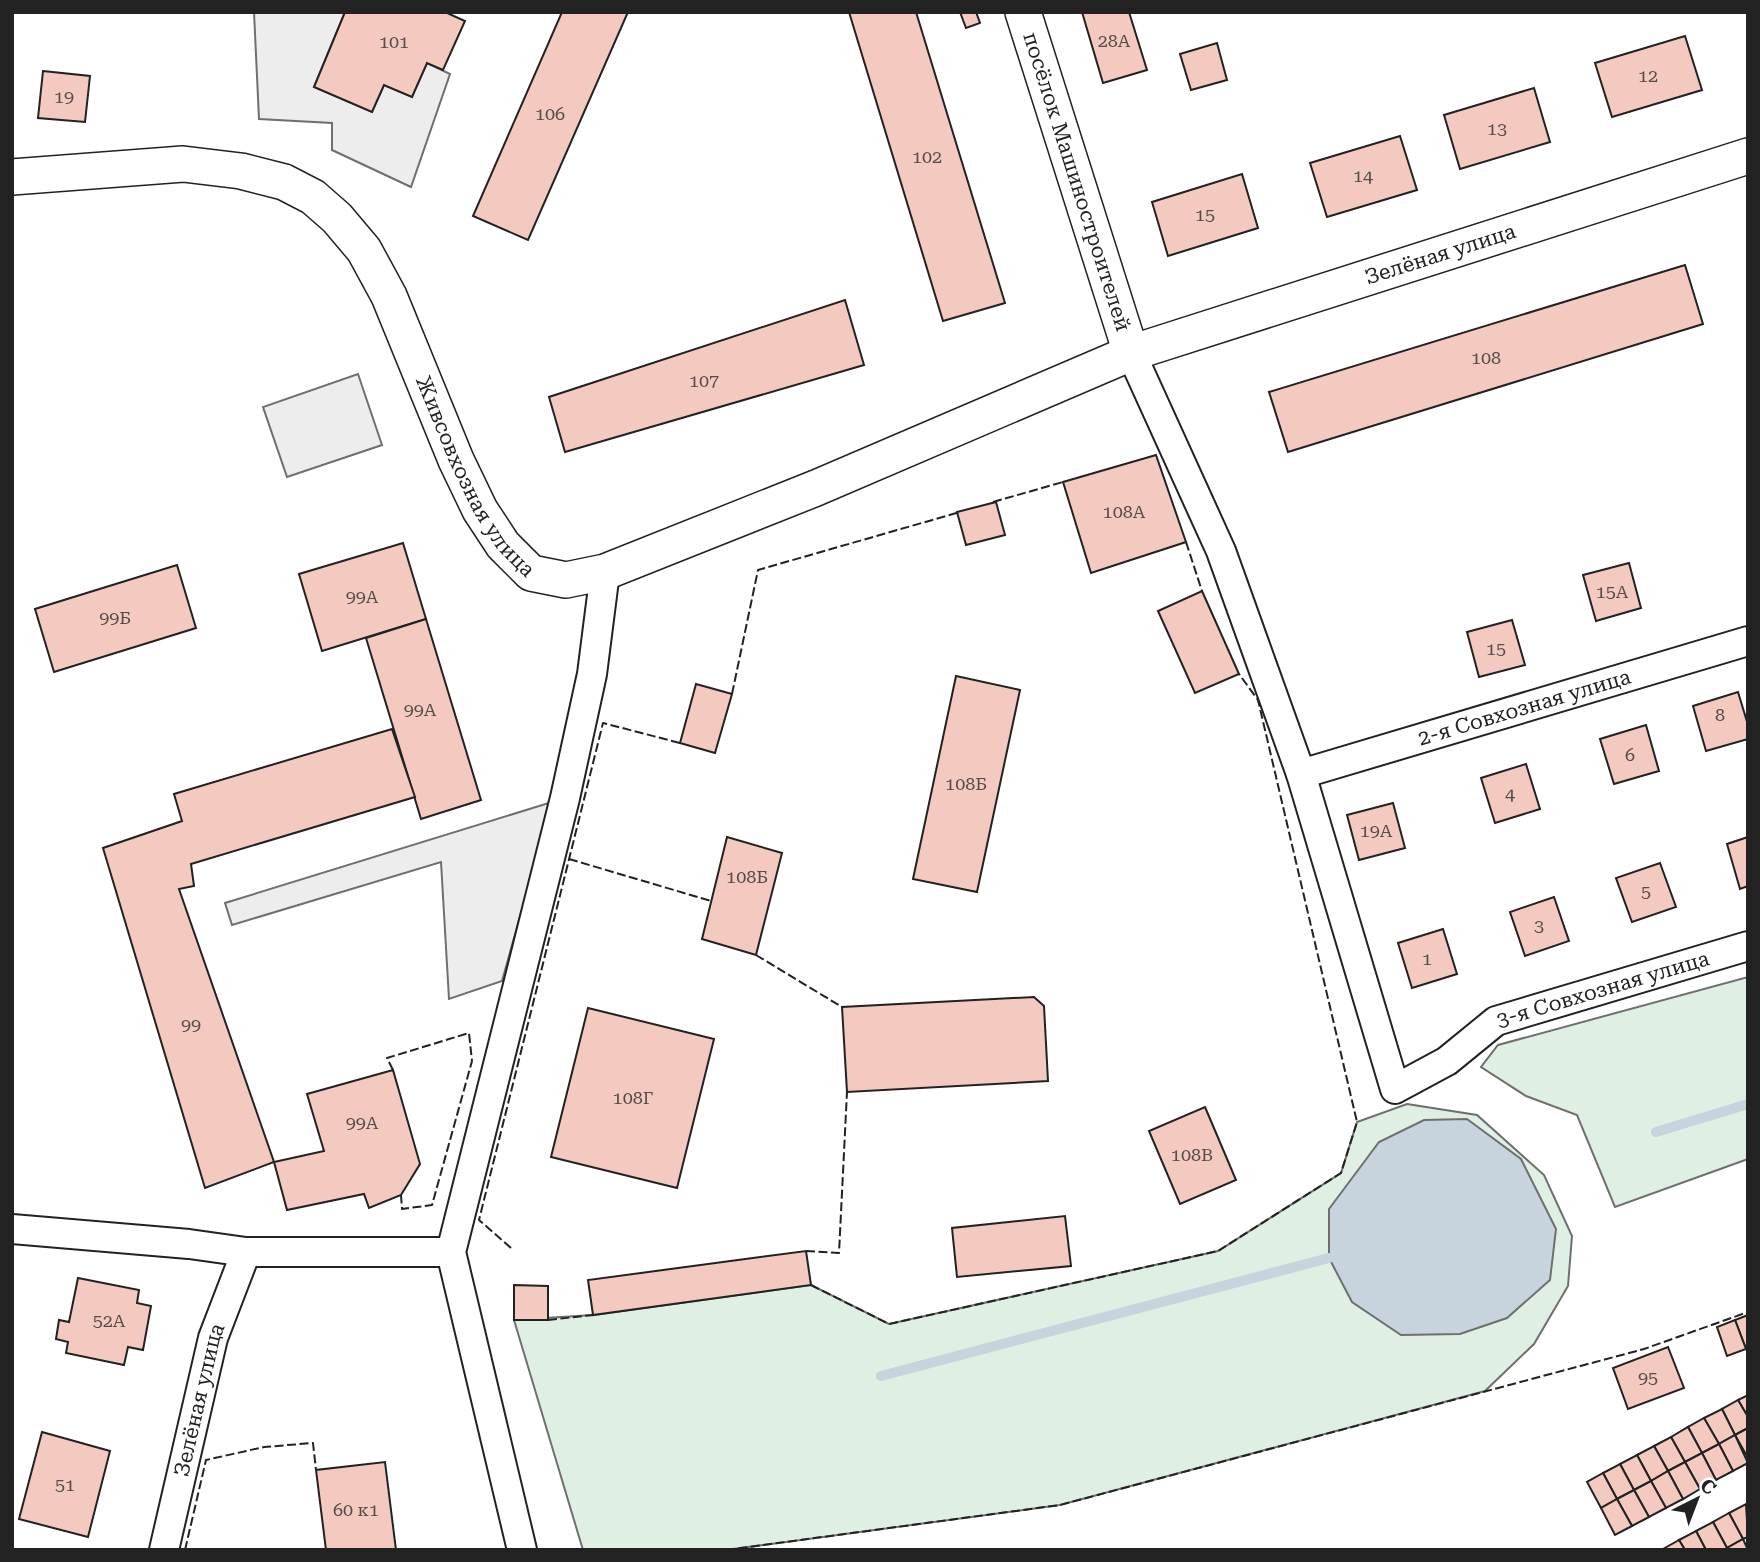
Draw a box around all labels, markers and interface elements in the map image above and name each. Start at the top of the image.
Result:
street label: посёлок Машиностроителей [1018,29,1135,334]
house number: 28А [1098,30,1131,51]
house number: 101 [379,31,409,52]
house number: 12 [1638,65,1658,86]
house number: 19 [54,86,74,107]
house number: 106 [535,103,565,124]
house number: 13 [1487,118,1507,139]
house number: 102 [912,146,942,167]
house number: 14 [1353,165,1373,186]
house number: 15 [1195,204,1215,225]
street label: Зелёная улица [1362,219,1519,290]
house number: 108 [1471,347,1501,368]
house number: 107 [689,370,719,391]
street label: Живсовхозная улица [411,372,540,582]
house number: 108А [1103,501,1146,522]
house number: 15А [1596,581,1629,602]
house number: 99А [346,586,379,607]
house number: 99Б [99,607,131,628]
house number: 15 [1486,638,1506,659]
street label: 2-я Совхозная улица [1415,664,1634,751]
house number: 99А [404,699,437,720]
house number: 8 [1715,704,1725,725]
house number: 6 [1625,744,1635,765]
house number: 108Б [945,773,987,794]
house number: 4 [1505,783,1515,804]
house number: 19А [1360,820,1393,841]
house number: 108Б [726,866,768,887]
house number: 5 [1641,881,1651,902]
house number: 3 [1534,915,1544,936]
street label: 3-я Совхозная улица [1494,946,1713,1032]
house number: 1 [1422,948,1432,969]
house number: 99 [181,1014,201,1035]
house number: 108Г [613,1087,653,1108]
house number: 99А [346,1112,379,1133]
house number: 108В [1171,1144,1213,1165]
house number: 52А [93,1310,126,1331]
street label: Зелёная улица [169,1319,230,1479]
house number: 95 [1638,1367,1658,1388]
north arrow [1662,1464,1732,1534]
house number: 51 [55,1474,75,1495]
text: С [1695,1474,1721,1500]
house number: 60 к1 [333,1499,379,1520]

